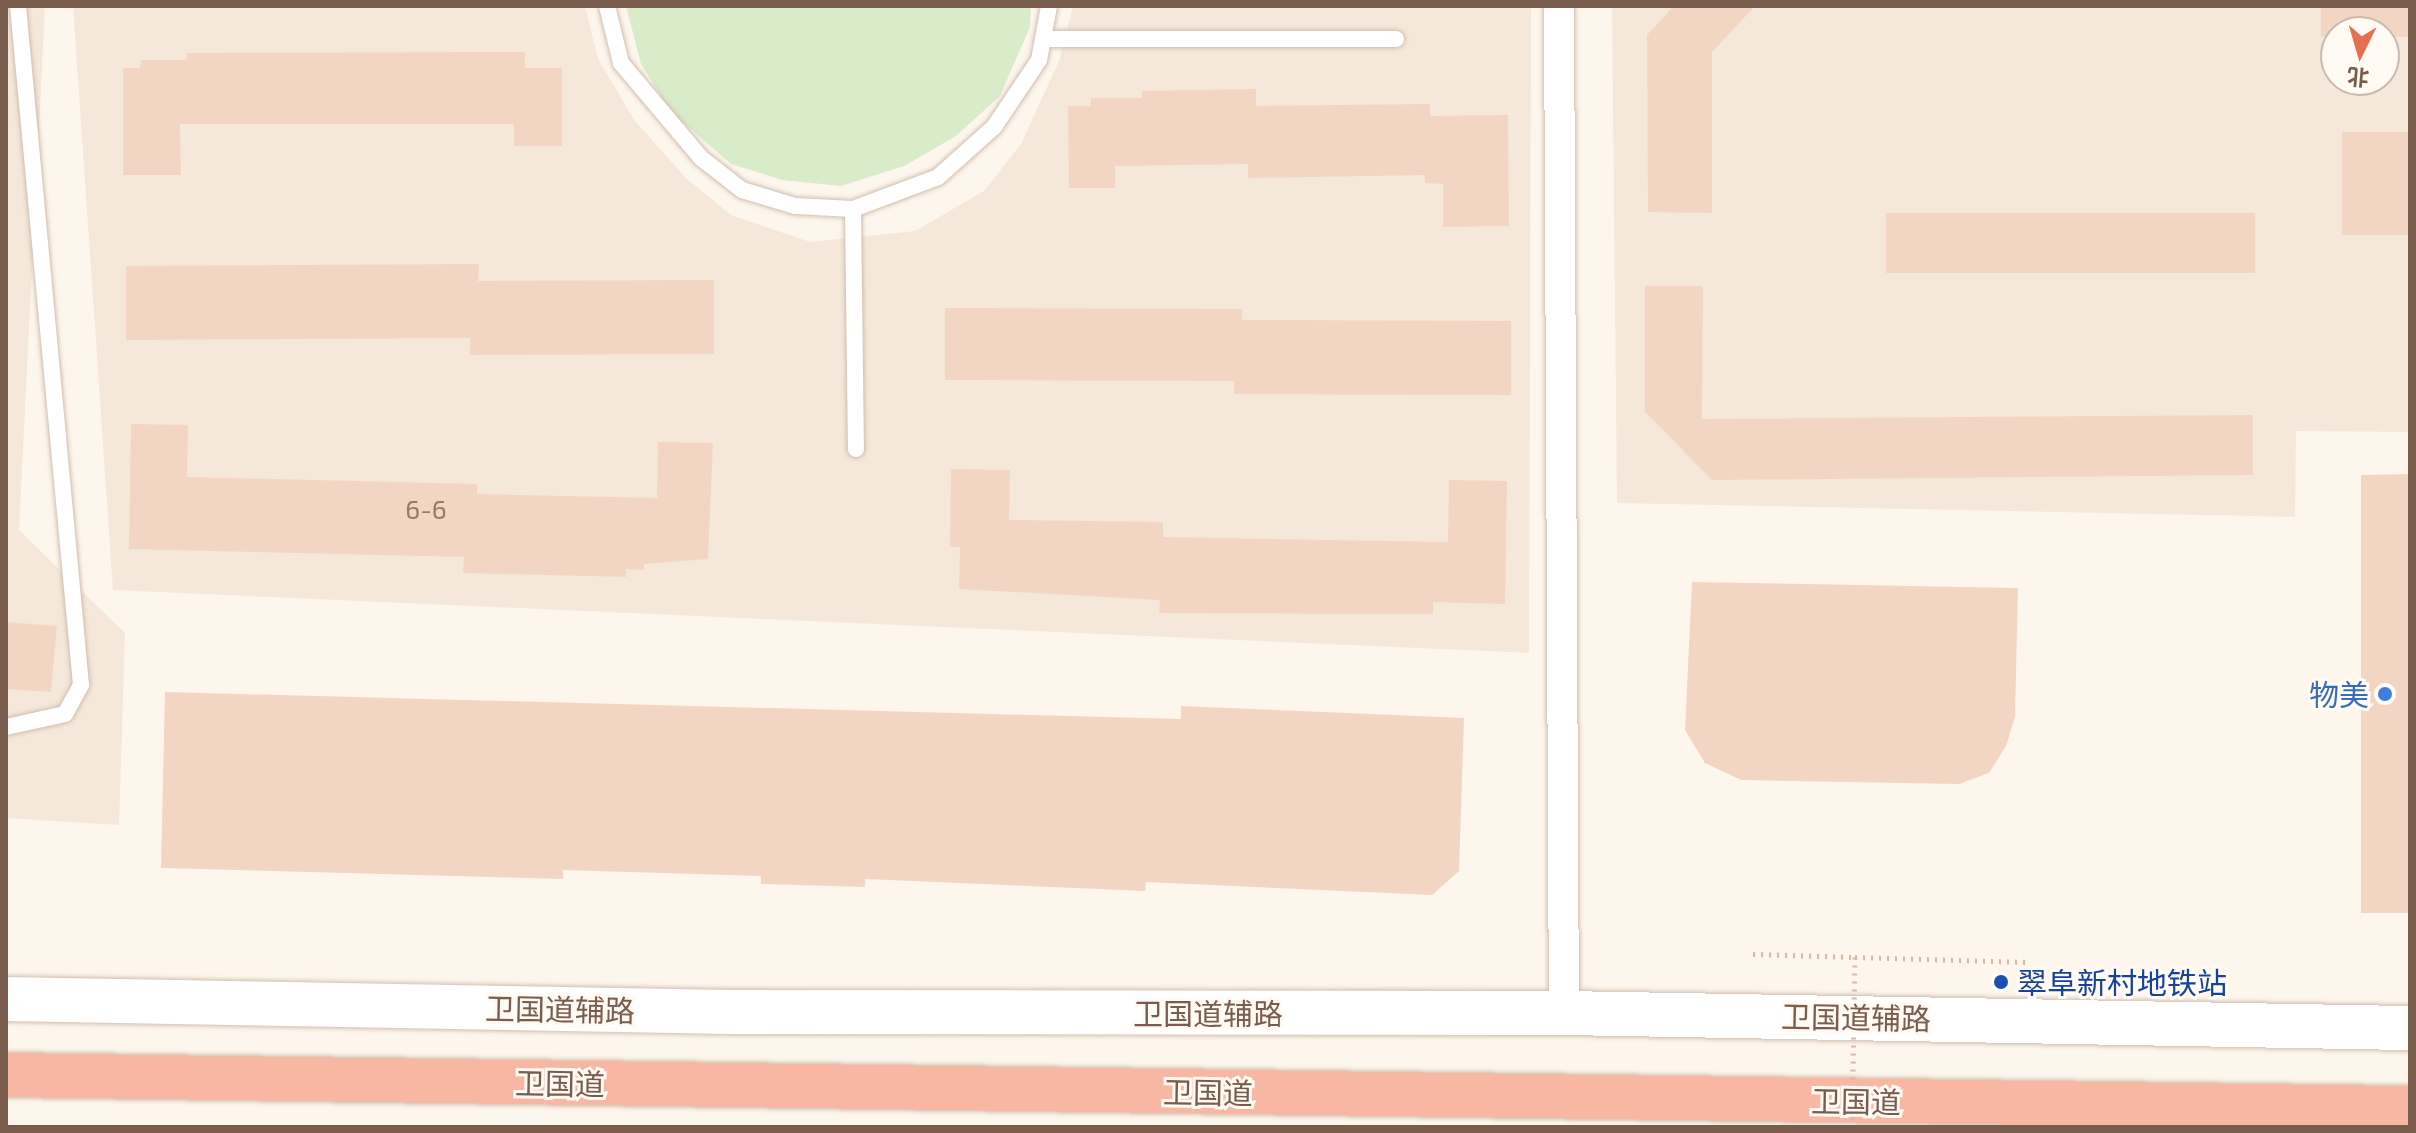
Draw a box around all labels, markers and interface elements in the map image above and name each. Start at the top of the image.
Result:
north arrow [2320,16,2400,96]
text: 北 [2346,64,2370,92]
house number: 6-6 [405,493,447,525]
place label: 物美 [2309,676,2369,712]
marker: 物美 [2376,685,2394,703]
place label: 翠阜新村地铁站 [2017,964,2227,1000]
marker: 翠阜新村地铁站 [1992,973,2010,991]
street label: 卫国道辅路 [485,990,635,1028]
street label: 卫国道辅路 [1133,995,1283,1031]
street label: 卫国道辅路 [1781,998,1931,1036]
street label: 卫国道 [515,1064,605,1102]
street label: 卫国道 [1163,1073,1253,1111]
street label: 卫国道 [1811,1082,1901,1120]

